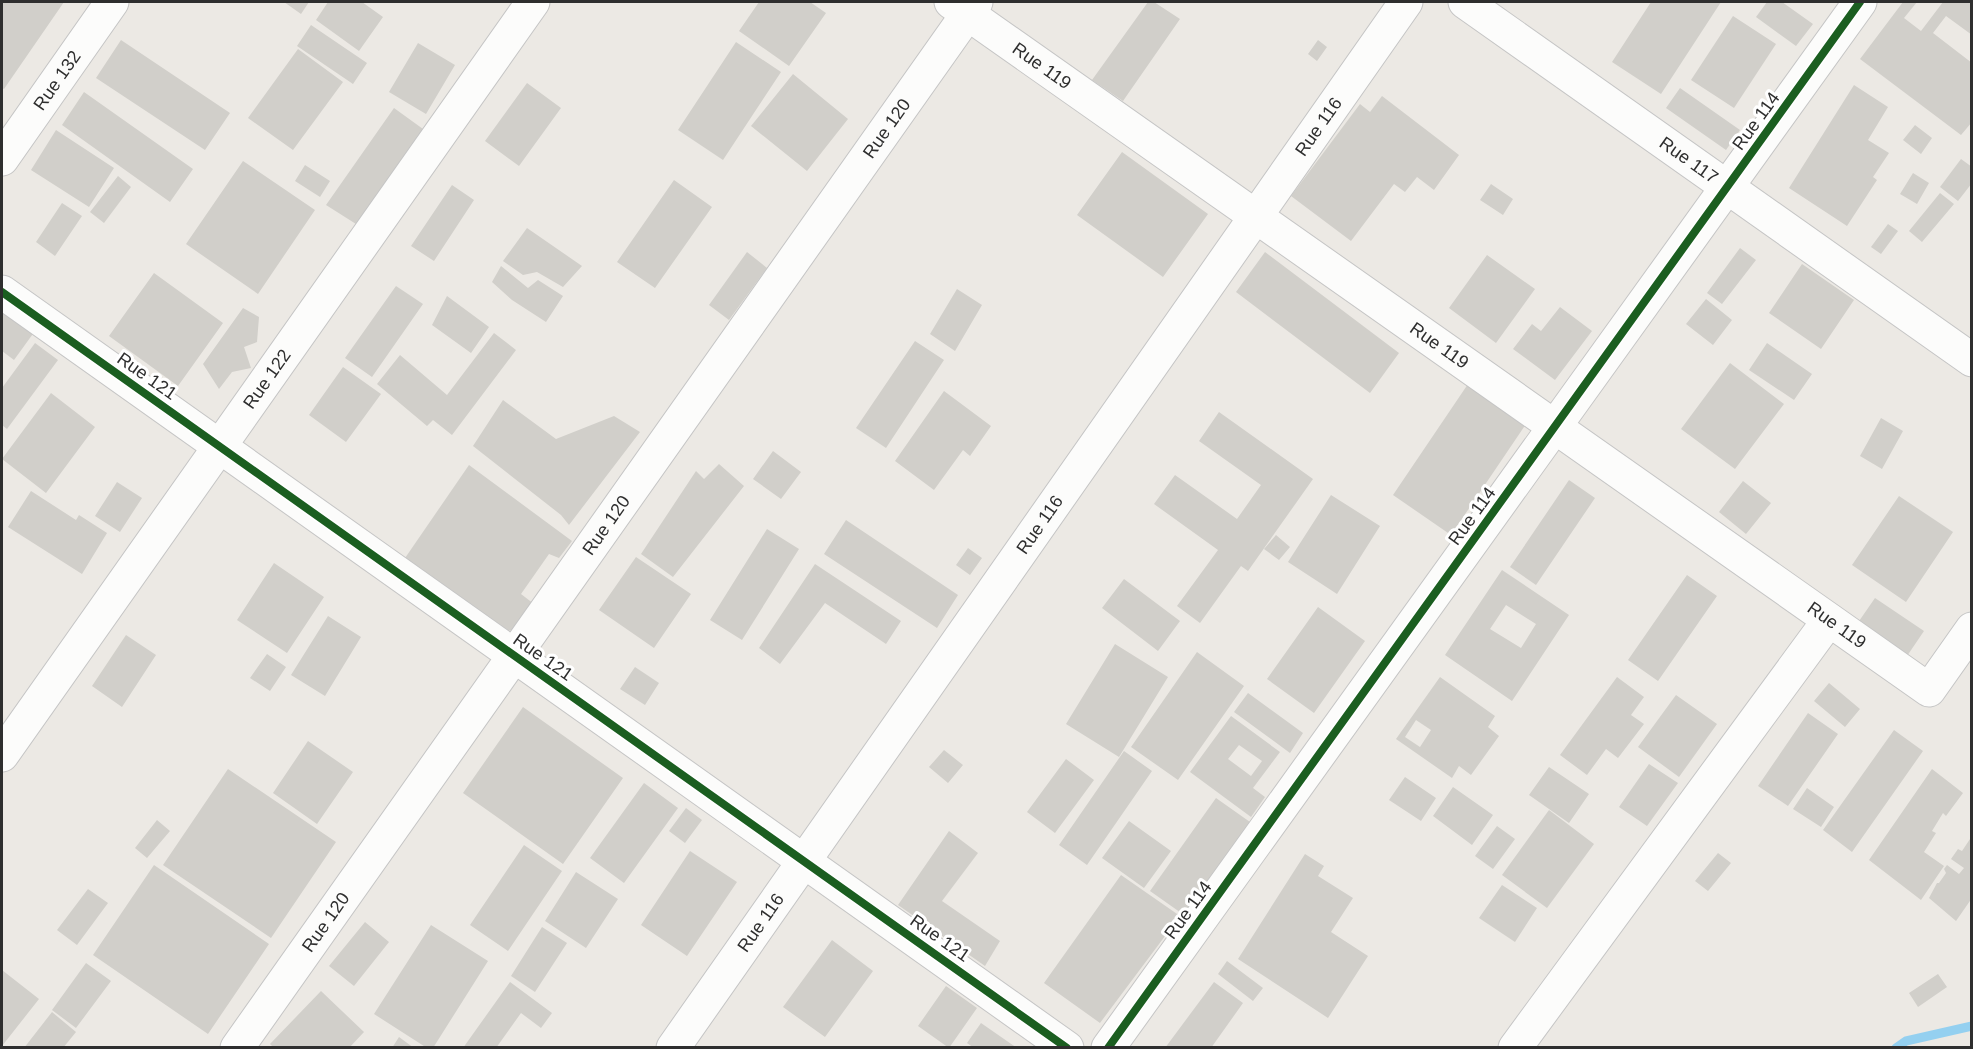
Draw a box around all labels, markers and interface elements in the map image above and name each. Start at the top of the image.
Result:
street label: Rue 119 [1009,38,1075,93]
street label: Rue 132 [29,47,85,114]
street label: Rue 114 [1728,88,1784,154]
street label: Rue 116 [1291,94,1346,160]
street label: Rue 120 [859,95,915,162]
street label: Rue 117 [1656,133,1722,187]
street label: Rue 119 [1406,318,1472,373]
street label: Rue 122 [239,345,295,413]
street label: Rue 121 [113,348,181,404]
street label: Rue 114 [1444,483,1500,549]
street label: Rue 120 [578,492,634,559]
street label: Rue 116 [1012,492,1067,558]
street label: Rue 119 [1804,598,1870,653]
street label: Rue 121 [509,629,577,685]
street label: Rue 114 [1160,877,1216,943]
street label: Rue 120 [298,889,354,956]
street label: Rue 116 [733,890,788,956]
street label: Rue 121 [906,910,974,966]

